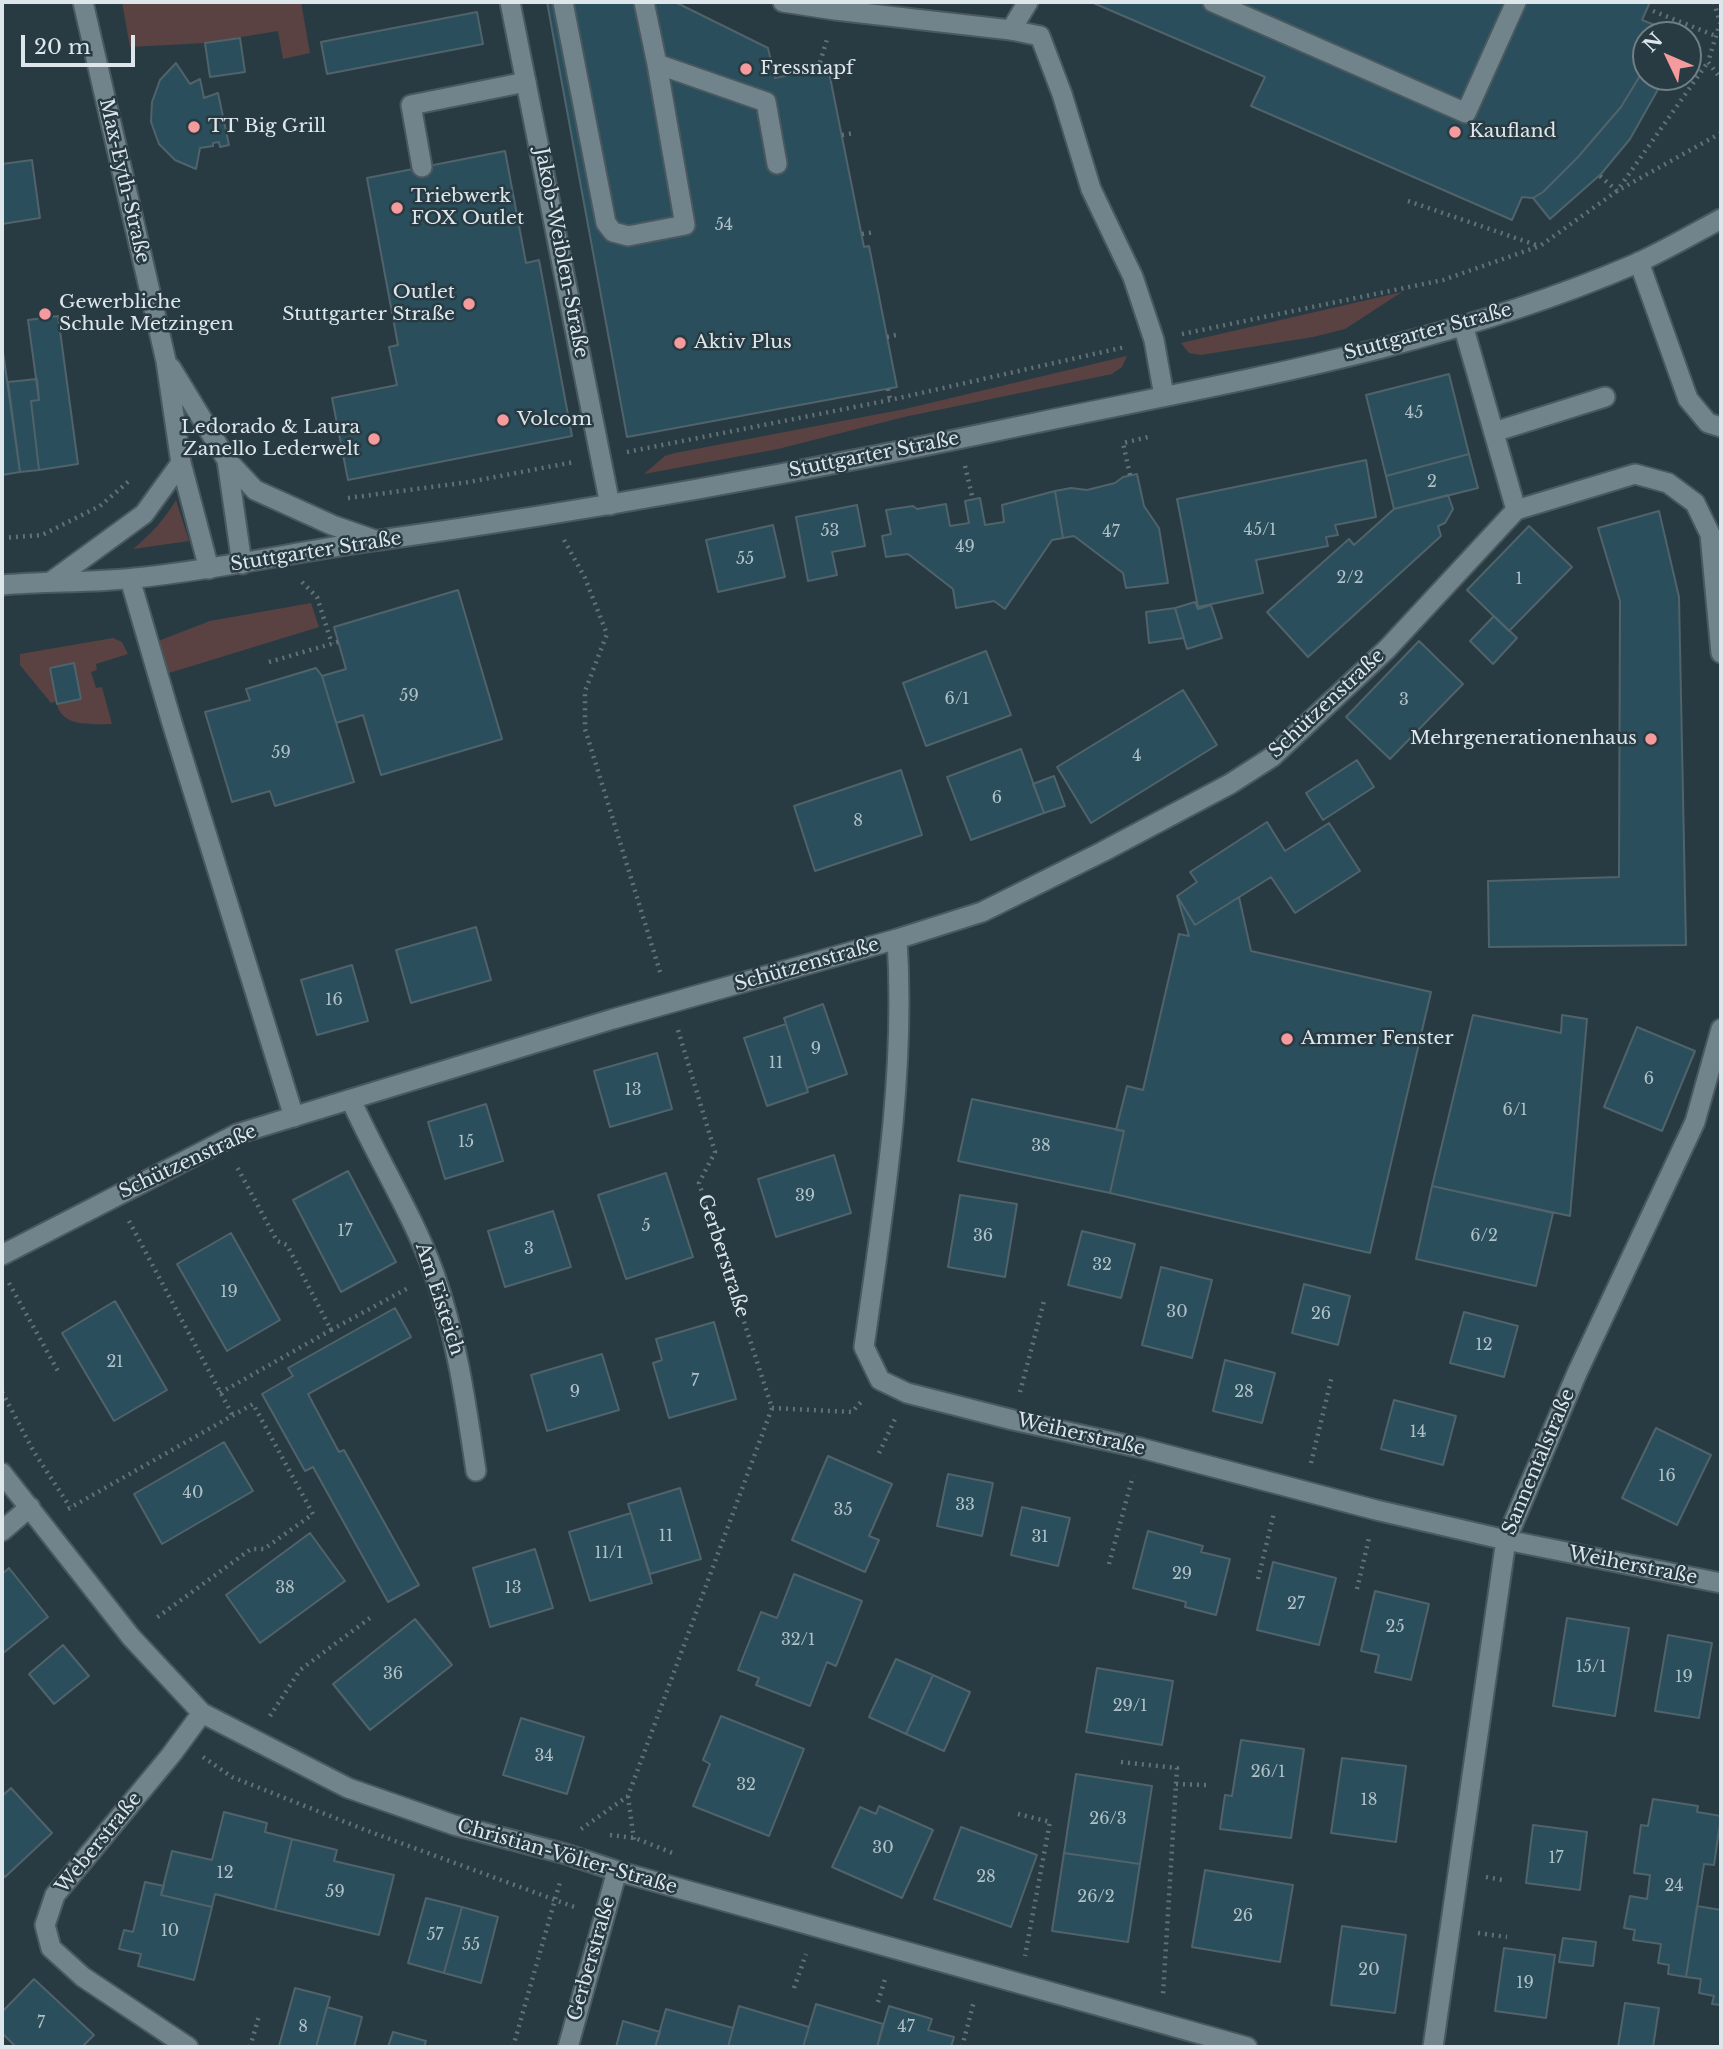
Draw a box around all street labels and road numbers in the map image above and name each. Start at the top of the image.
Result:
street label: Max-Eyth-Straße [94,96,154,266]
street label: Jakob-Weiblen-Straße [529,146,593,360]
street label: Stuttgarter Straße [1342,299,1514,365]
street label: Stuttgarter Straße [787,427,961,483]
street label: Stuttgarter Straße [229,527,403,577]
street label: Schützenstraße [1265,645,1389,763]
street label: Schützenstraße [732,933,882,997]
street label: Schützenstraße [116,1120,260,1204]
street label: Gerberstraße [692,1192,754,1320]
street label: Am Eisteich [410,1240,468,1358]
street label: Sannentalstraße [1498,1386,1580,1538]
street label: Weiherstraße [1015,1409,1147,1461]
street label: Weiherstraße [1567,1542,1699,1590]
street label: Weberstraße [51,1788,147,1898]
street label: Christian-Völter-Straße [454,1815,680,1899]
street label: Gerberstraße [563,1894,621,2024]

